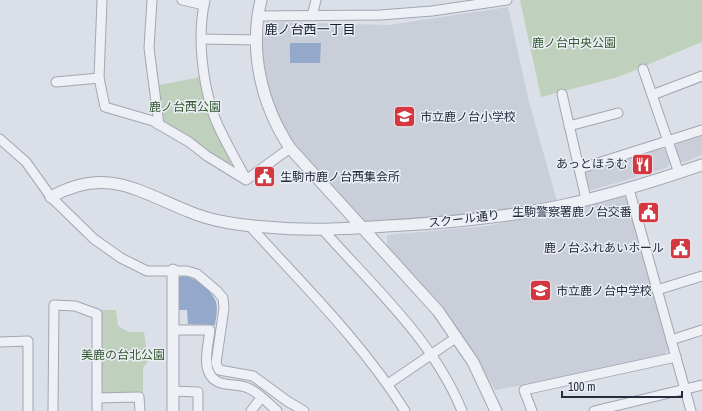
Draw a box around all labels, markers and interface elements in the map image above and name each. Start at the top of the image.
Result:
district label: 鹿ノ台西一丁目 [264,21,356,38]
park label: 鹿ノ台中央公園 [532,35,616,51]
park label: 鹿ノ台西公園 [149,99,221,115]
school or university icon: 市立鹿ノ台小学校 [392,104,418,130]
place label: 市立鹿ノ台小学校 [420,109,516,125]
restaurant icon: あっとほうむ [630,151,656,177]
place label: あっとほうむ [556,156,628,172]
public building icon: 生駒市鹿ノ台西集会所 [252,164,278,190]
place label: 生駒市鹿ノ台西集会所 [280,169,400,185]
public building icon: 生駒警察署鹿ノ台交番 [635,199,661,225]
place label: 生駒警察署鹿ノ台交番 [512,204,632,220]
street label: スクール通り [427,207,501,231]
public building icon: 鹿ノ台ふれあいホール [667,235,693,261]
place label: 鹿ノ台ふれあいホール [544,240,664,256]
school or university icon: 市立鹿ノ台中学校 [528,278,554,304]
place label: 市立鹿ノ台中学校 [556,283,652,299]
park label: 美鹿の台北公園 [81,347,165,363]
scale bar [562,373,682,399]
text: 100 m [568,379,595,395]

